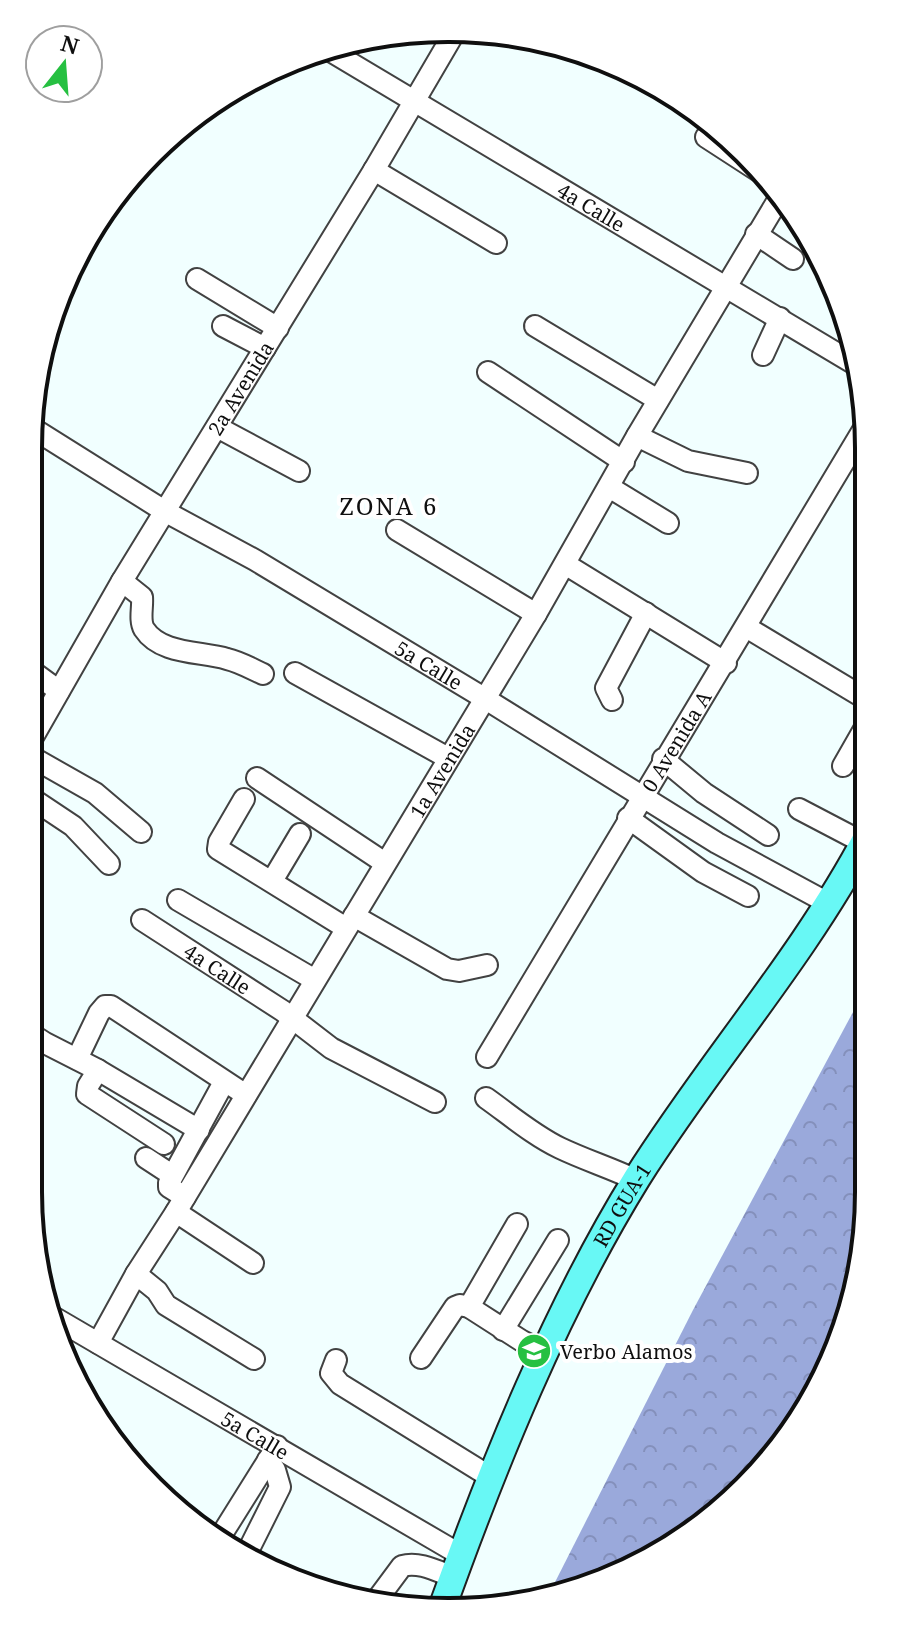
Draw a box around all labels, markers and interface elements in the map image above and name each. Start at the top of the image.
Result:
north arrow [24,24,104,104]
text: N [57,27,83,61]
street label: 4a Calle [553,176,630,238]
street label: 2a Avenida [201,336,279,440]
district label: ZONA 6 [340,489,438,522]
street label: 5a Calle [390,634,468,696]
street label: 0 Avenida A [635,685,718,797]
street label: 1a Avenida [403,718,481,823]
street label: 4a Calle [179,937,256,1000]
street label: RD GUA-1 [586,1158,657,1251]
school or university icon: Verbo Alamos [515,1332,553,1370]
place label: Verbo Alamos [560,1338,692,1365]
street label: 5a Calle [216,1405,294,1465]

